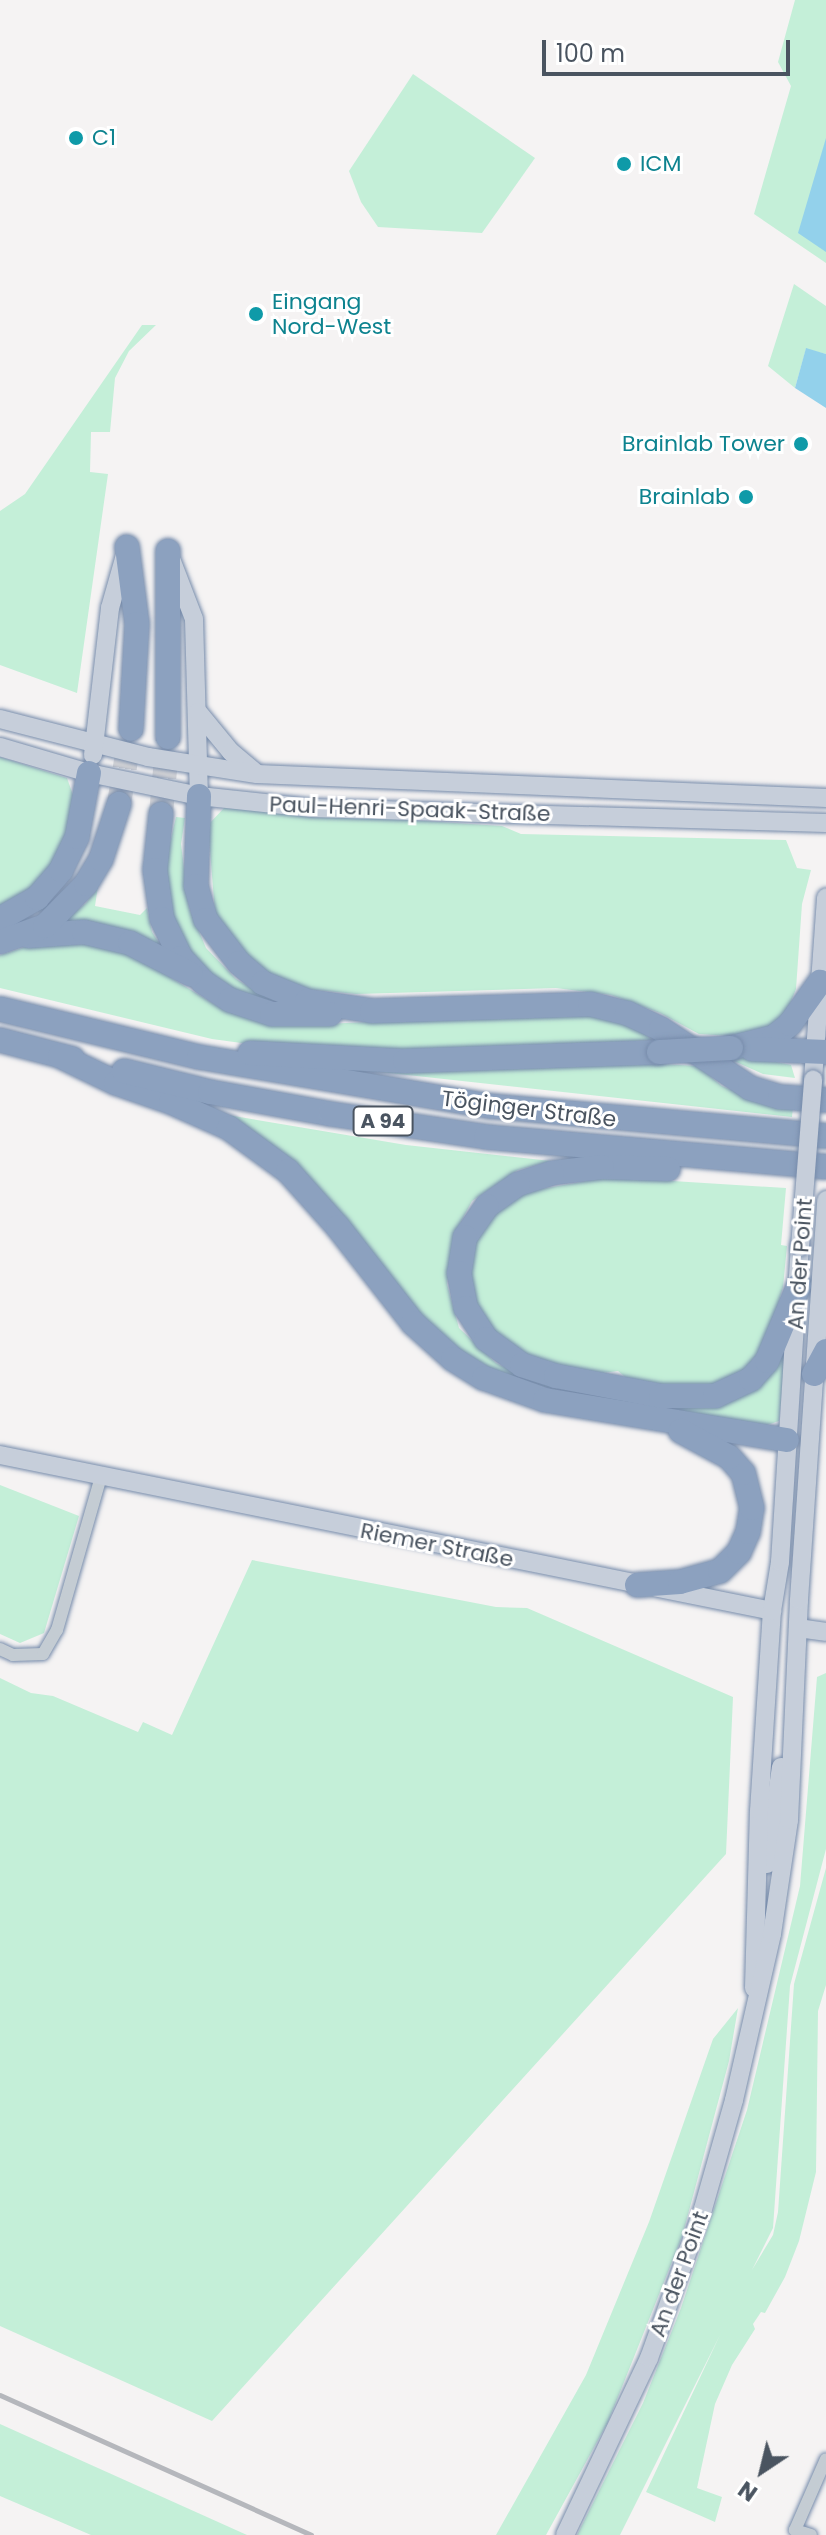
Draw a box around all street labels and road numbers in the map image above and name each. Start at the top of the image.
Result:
street label: Paul-Henri-Spaak-Straße [269,791,551,827]
street label: Töginger Straße [440,1085,618,1133]
road number: A 94 [351,1105,415,1137]
street label: An der Point [782,1197,818,1331]
street label: Riemer Straße [358,1517,516,1573]
street label: An der Point [644,2208,714,2340]

